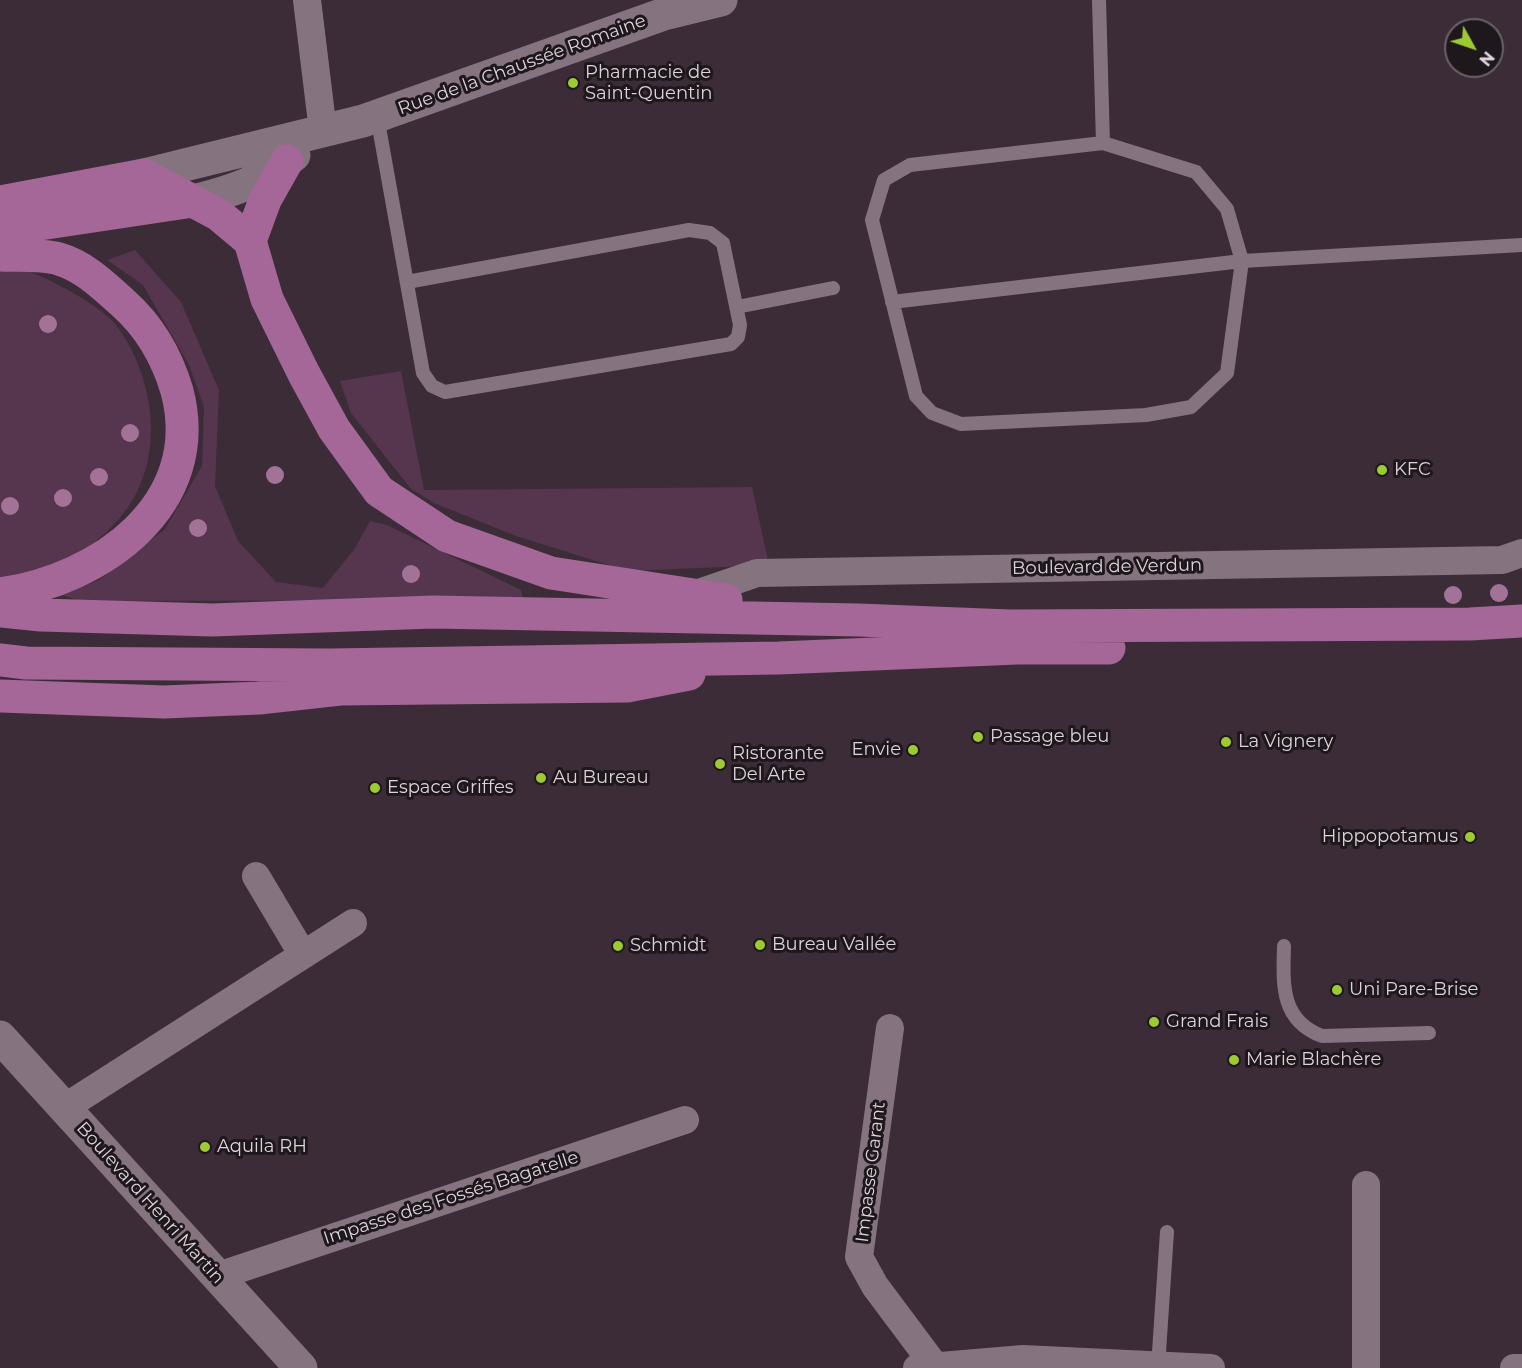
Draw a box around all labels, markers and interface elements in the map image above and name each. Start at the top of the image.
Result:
street label: Rue de la Chaussée Romaine [395,10,649,120]
north arrow [1444,18,1504,78]
text: N [1475,48,1498,70]
place label: Pharmacie de Saint-Quentin [585,62,712,104]
marker: Pharmacie de Saint-Quentin [566,76,580,90]
place label: KFC [1394,459,1431,481]
marker: KFC [1375,463,1389,477]
street label: Boulevard de Verdun [1012,555,1202,579]
place label: Passage bleu [990,726,1109,748]
marker: Passage bleu [971,730,985,744]
place label: La Vignery [1238,731,1333,753]
marker: La Vignery [1219,735,1233,749]
place label: Envie [852,739,901,761]
place label: Ristorante Del Arte [732,743,824,786]
marker: Envie [906,743,920,757]
marker: Ristorante Del Arte [713,757,727,771]
place label: Au Bureau [553,767,649,789]
marker: Au Bureau [534,771,548,785]
place label: Espace Griffes [387,777,514,799]
marker: Espace Griffes [368,781,382,795]
place label: Hippopotamus [1322,826,1458,848]
marker: Hippopotamus [1463,830,1477,844]
place label: Bureau Vallée [772,934,896,956]
place label: Schmidt [630,935,707,957]
marker: Bureau Vallée [753,938,767,952]
marker: Schmidt [611,939,625,953]
place label: Uni Pare-Brise [1349,979,1478,1001]
marker: Uni Pare-Brise [1330,983,1344,997]
place label: Grand Frais [1166,1011,1268,1033]
marker: Grand Frais [1147,1015,1161,1029]
place label: Marie Blachère [1246,1049,1381,1071]
marker: Marie Blachère [1227,1053,1241,1067]
street label: Impasse Garant [852,1100,890,1244]
street label: Boulevard Henri Martin [72,1118,228,1288]
place label: Aquila RH [217,1136,307,1158]
marker: Aquila RH [198,1140,212,1154]
street label: Impasse des Fossés Bagatelle [321,1146,581,1250]

